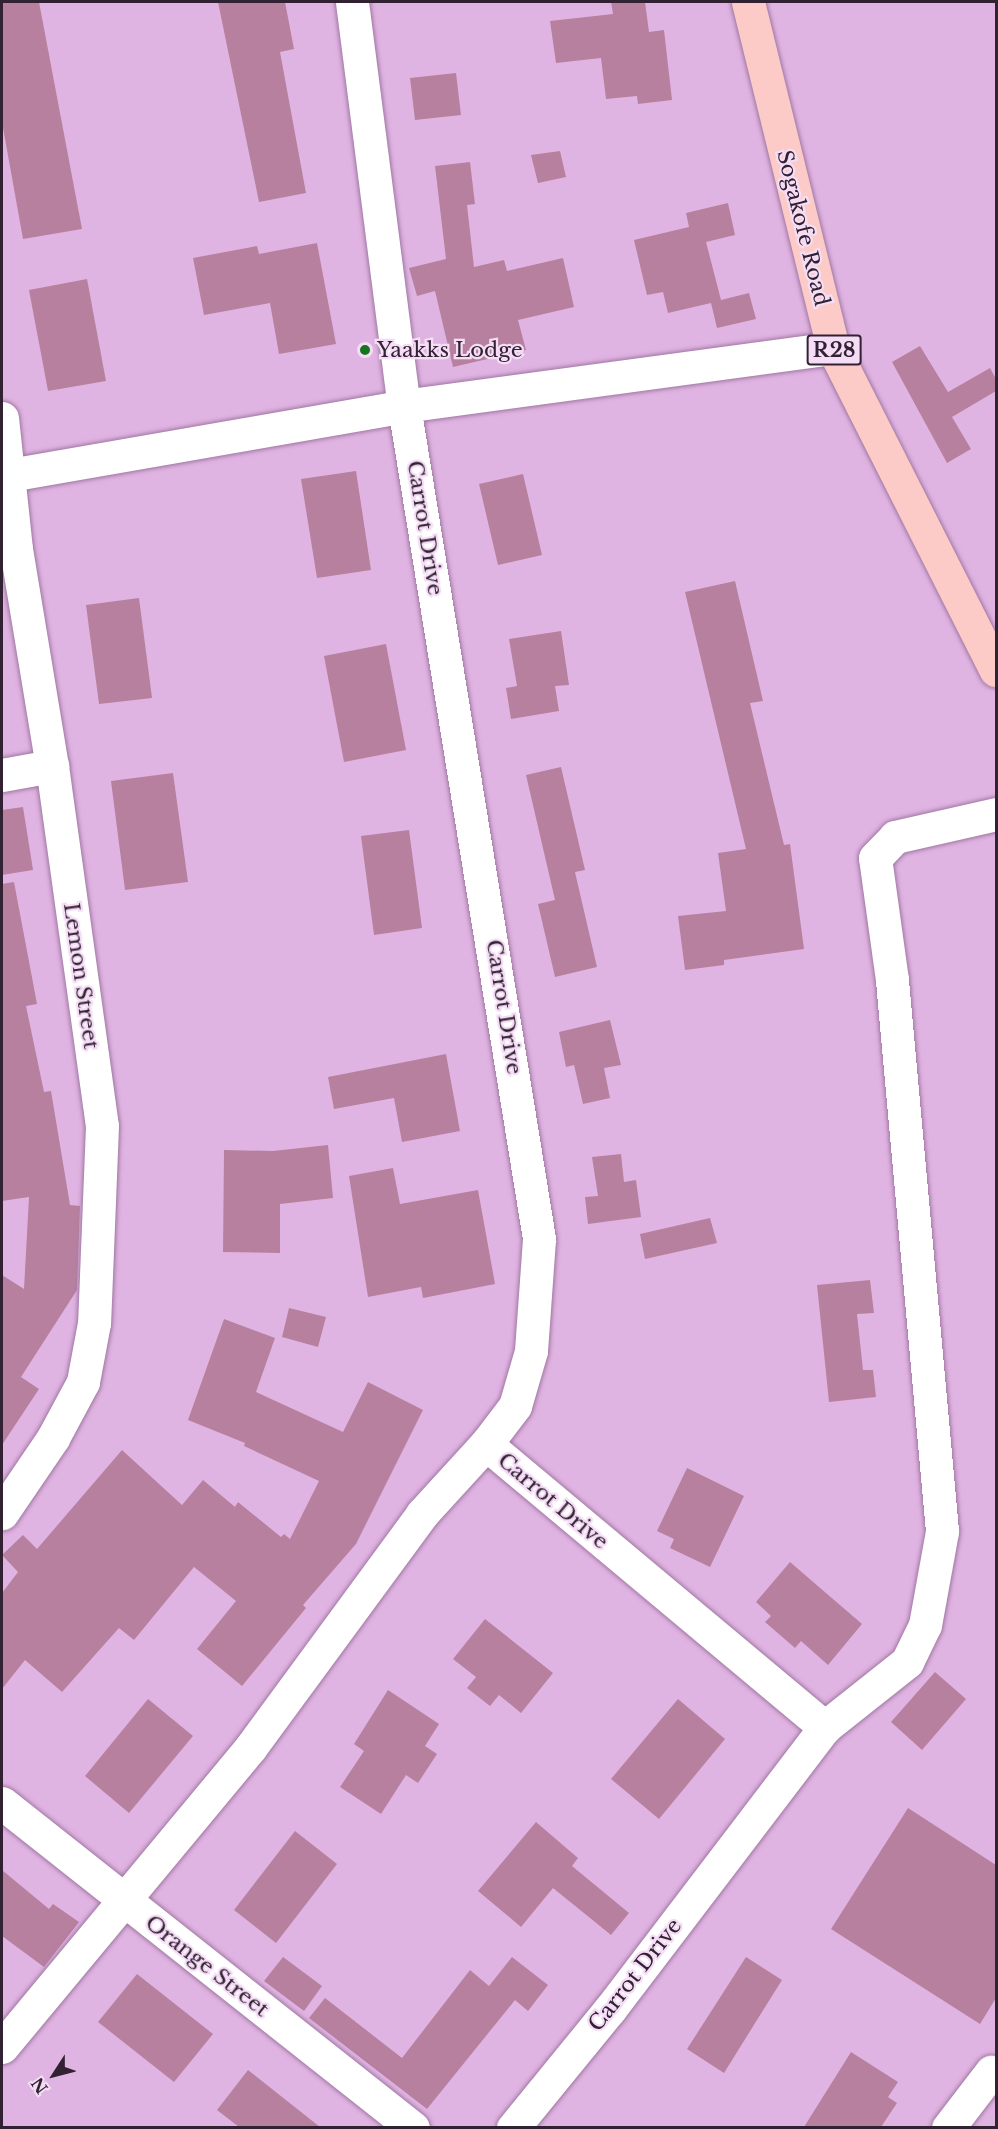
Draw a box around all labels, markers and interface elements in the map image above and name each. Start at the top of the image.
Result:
street label: Sogakofe Road [771,147,835,309]
road number: R28 [806,333,862,367]
place label: Yaakks Lodge [377,337,523,363]
marker: Yaakks Lodge [358,343,372,357]
street label: Carrot Drive [402,459,448,597]
street label: Lemon Street [58,901,104,1051]
street label: Carrot Drive [481,938,527,1076]
street label: Carrot Drive [493,1448,613,1554]
street label: Orange Street [140,1910,274,2022]
street label: Carrot Drive [583,1914,687,2036]
north arrow [24,2045,84,2105]
text: N [27,2074,52,2098]

